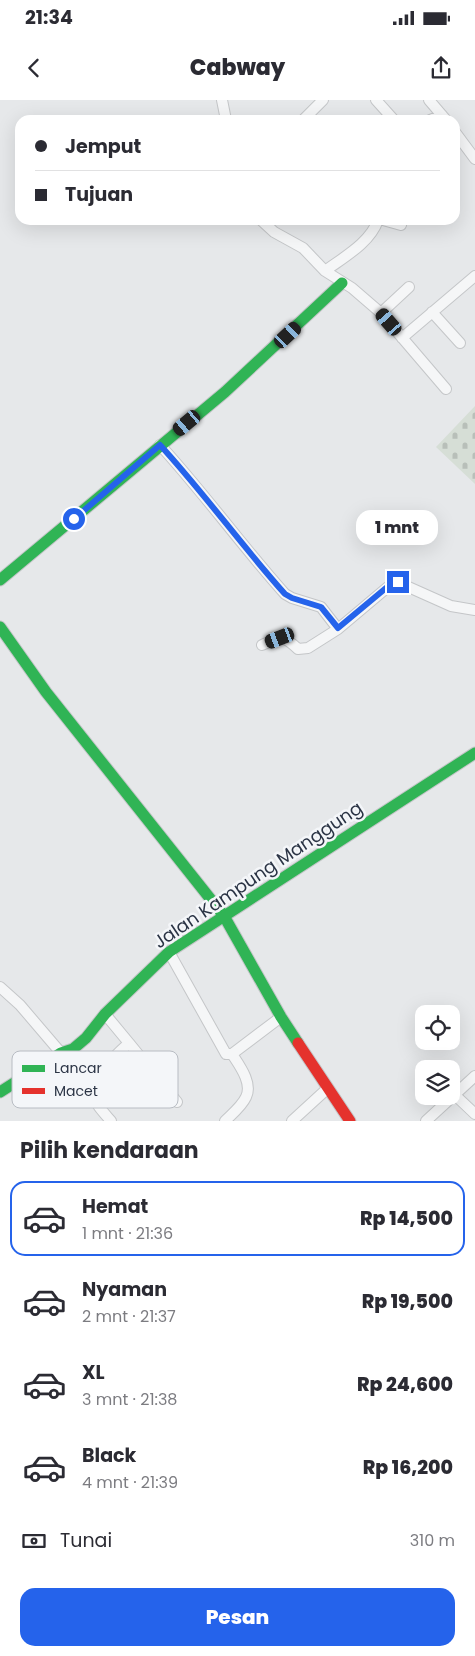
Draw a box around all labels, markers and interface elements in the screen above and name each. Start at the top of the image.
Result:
text: 21:34 [25,4,73,31]
text: Cabway [190,52,285,83]
icon: back [20,54,48,82]
icon: share [427,54,455,82]
text: Jemput [65,133,141,160]
text: Tujuan [65,181,133,208]
car [373,306,404,338]
car [271,319,304,351]
car [170,408,203,438]
route start [63,508,85,530]
callout: 1 mnt [357,510,439,544]
text: 1 mnt [375,516,419,539]
route end [387,571,409,593]
car [263,626,296,650]
street label: Jalan Kampung Manggung [148,795,367,954]
map controls [415,1005,460,1105]
button: locate [415,1005,460,1050]
legend [12,1051,178,1108]
text: Lancar [54,1058,102,1078]
button: layers [415,1060,460,1105]
text: Macet [54,1081,98,1101]
text: Pilih kendaraan [20,1135,199,1166]
text: Hemat [82,1193,148,1220]
icon: car [22,1196,67,1241]
text: Rp 14,500 [360,1205,453,1232]
text: 1 mnt · 21:36 [82,1222,173,1245]
text: Nyaman [82,1276,167,1303]
icon: car [22,1279,67,1324]
text: Rp 19,500 [362,1288,453,1315]
text: 2 mnt · 21:37 [82,1305,176,1328]
text: XL [82,1359,105,1386]
icon: car [22,1362,67,1407]
text: Rp 24,600 [357,1371,453,1398]
text: 3 mnt · 21:38 [82,1388,177,1411]
text: Black [82,1442,136,1469]
icon: car [22,1445,67,1490]
text: Rp 16,200 [363,1454,453,1481]
text: 4 mnt · 21:39 [82,1471,178,1494]
icon: cash [20,1527,48,1555]
text: Tunai [60,1527,112,1554]
text: 310 m [410,1529,455,1552]
button: Pesan [20,1588,455,1646]

